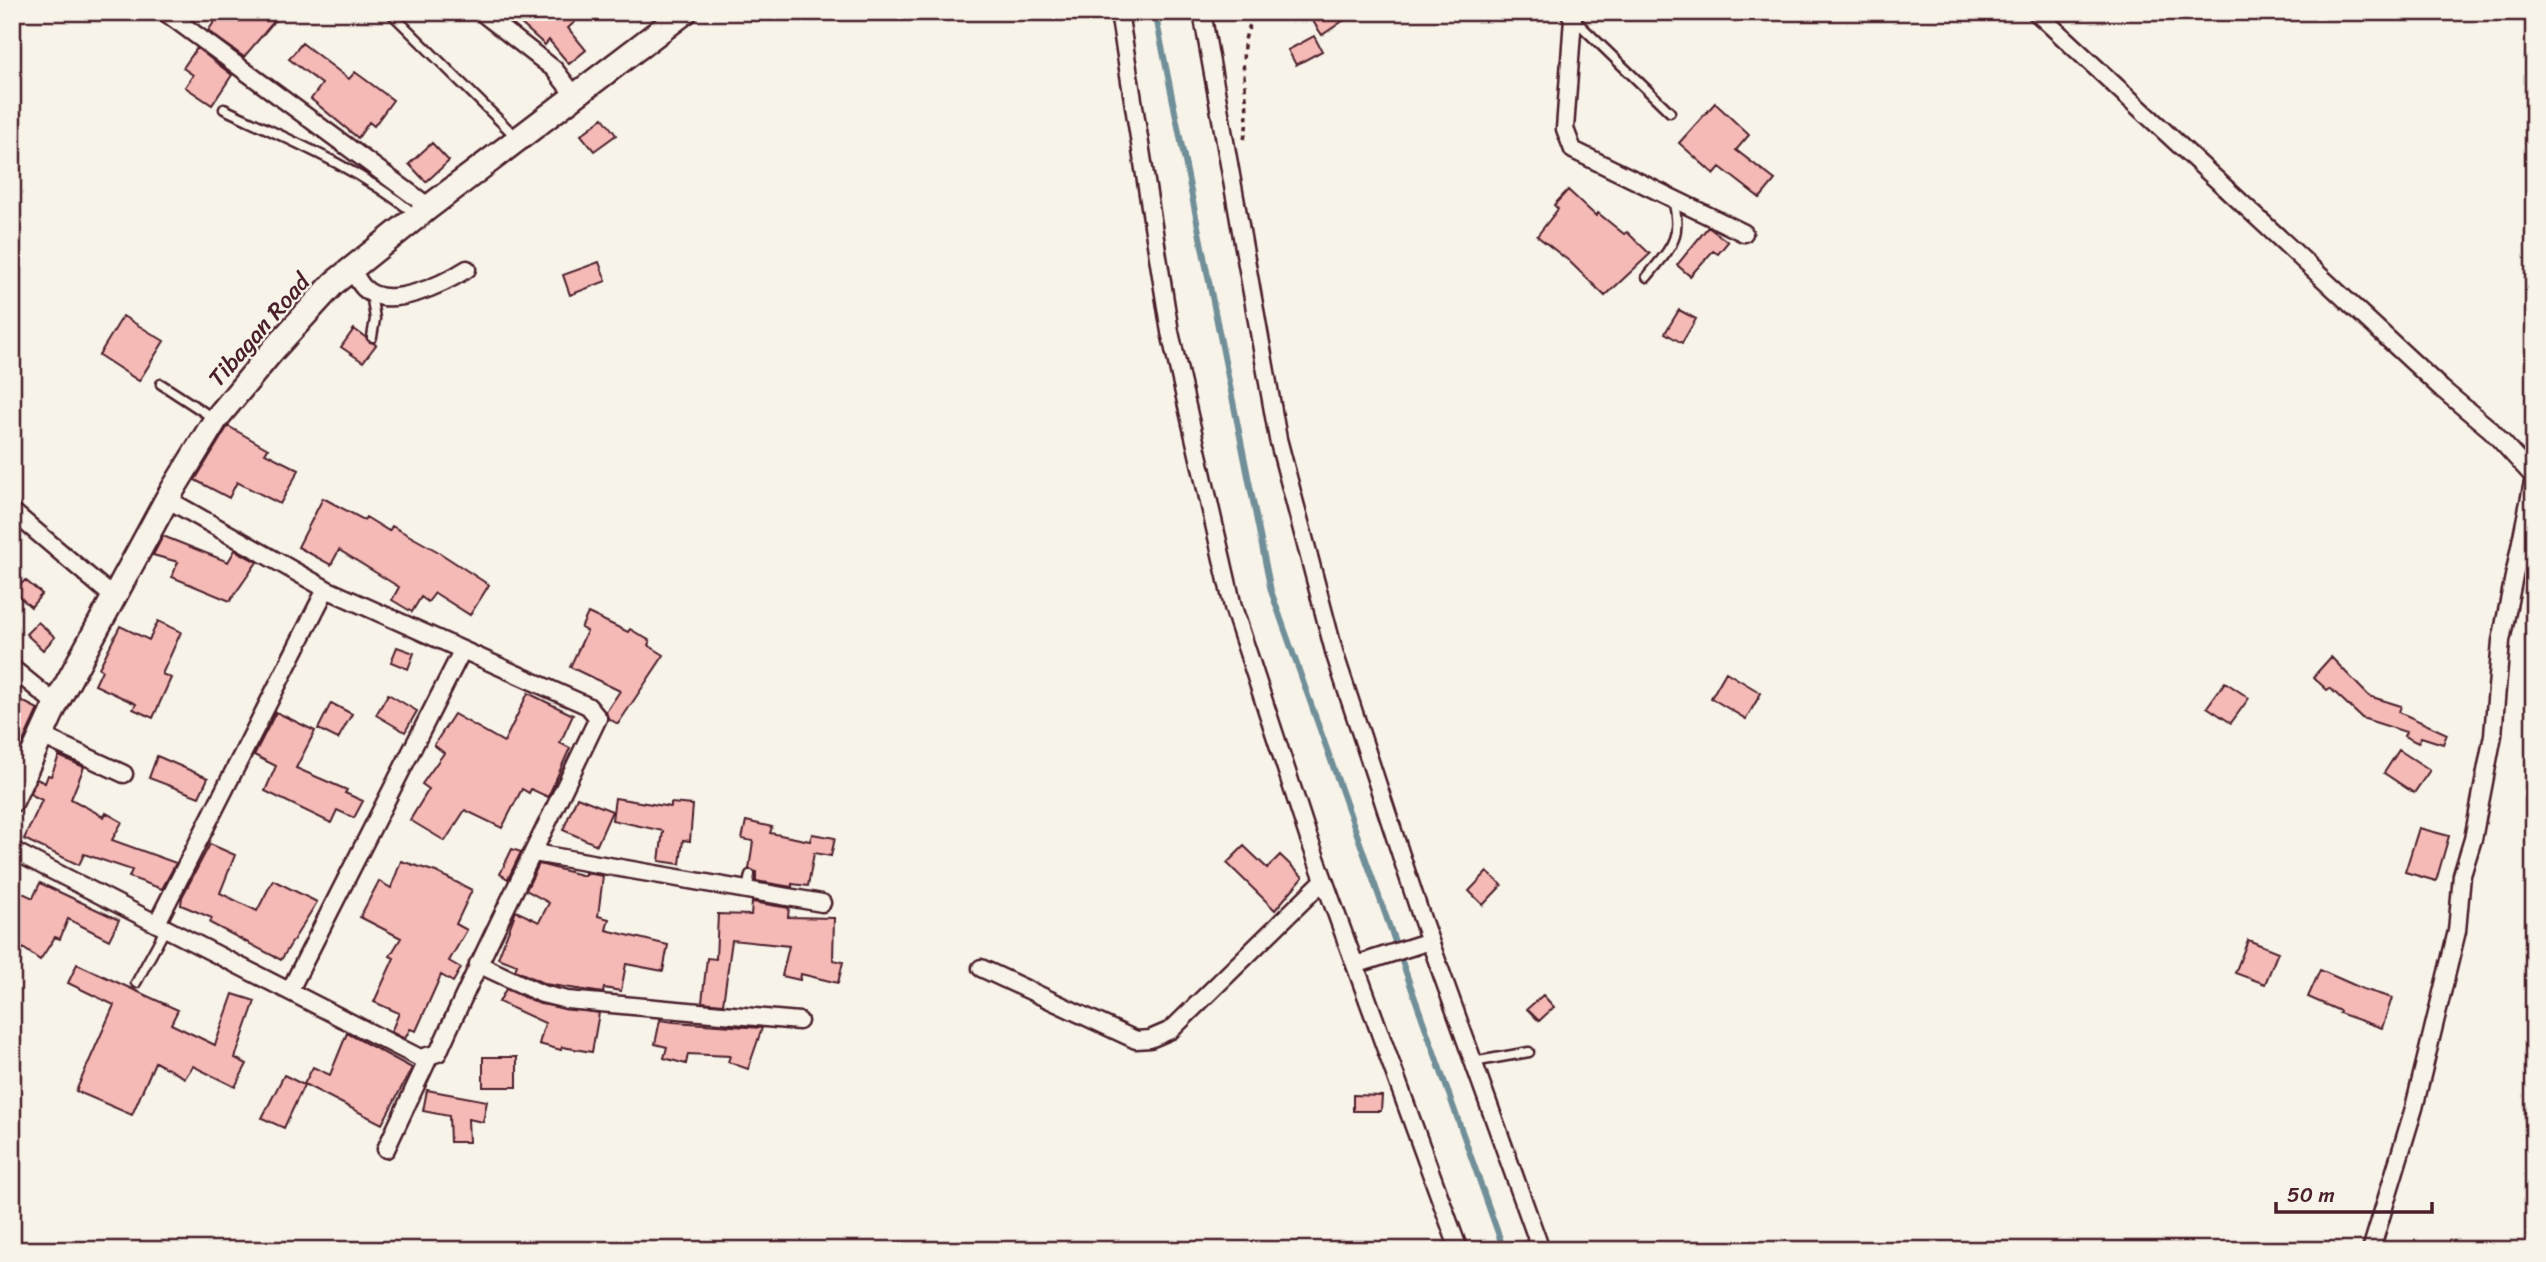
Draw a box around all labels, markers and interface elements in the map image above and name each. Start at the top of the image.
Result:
street label: Tibagan Road [197,262,322,397]
scale bar [2276,1171,2432,1215]
text: 50 m [2287,1176,2335,1214]

